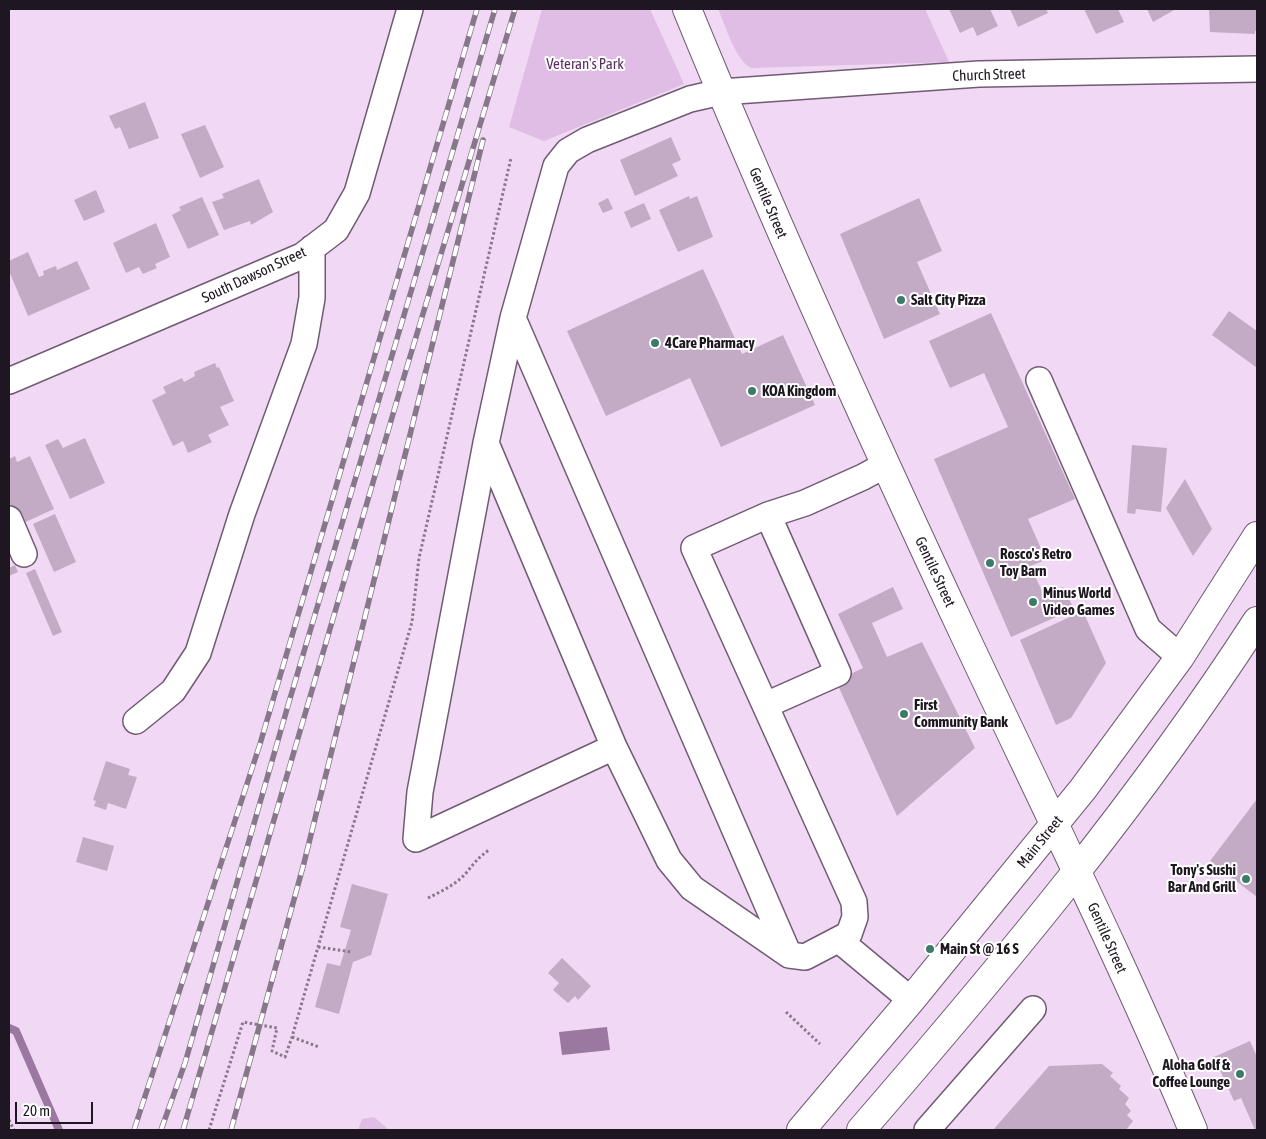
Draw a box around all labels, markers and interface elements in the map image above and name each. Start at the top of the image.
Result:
park label: Veteran's Park [546,55,624,73]
street label: Church Street [952,65,1026,85]
street label: Gentile Street [745,165,791,241]
street label: South Dawson Street [199,243,309,307]
place label: Salt City Pizza [911,291,986,309]
marker: Salt City Pizza [895,294,907,306]
place label: 4Care Pharmacy [665,334,755,352]
marker: 4Care Pharmacy [649,337,661,349]
place label: KOA Kingdom [762,382,836,400]
marker: KOA Kingdom [746,385,758,397]
street label: Gentile Street [911,534,959,610]
place label: Rosco's Retro Toy Barn [1000,545,1072,580]
marker: Rosco's Retro Toy Barn [984,557,996,569]
place label: Minus World Video Games [1043,584,1115,619]
marker: Minus World Video Games [1027,596,1039,608]
place label: First Community Bank [914,696,1008,731]
marker: First Community Bank [898,708,910,720]
street label: Main Street [1013,812,1067,872]
place label: Tony's Sushi Bar And Grill [1168,861,1236,896]
marker: Tony's Sushi Bar And Grill [1240,873,1252,885]
street label: Gentile Street [1083,900,1131,976]
place label: Main St @ 16 S [940,940,1019,958]
marker: Main St @ 16 S [924,943,936,955]
place label: Aloha Golf & Coffee Lounge [1152,1056,1230,1091]
marker: Aloha Golf & Coffee Lounge [1234,1068,1246,1080]
scale bar [18,1092,95,1124]
text: 20 m [23,1102,50,1119]

